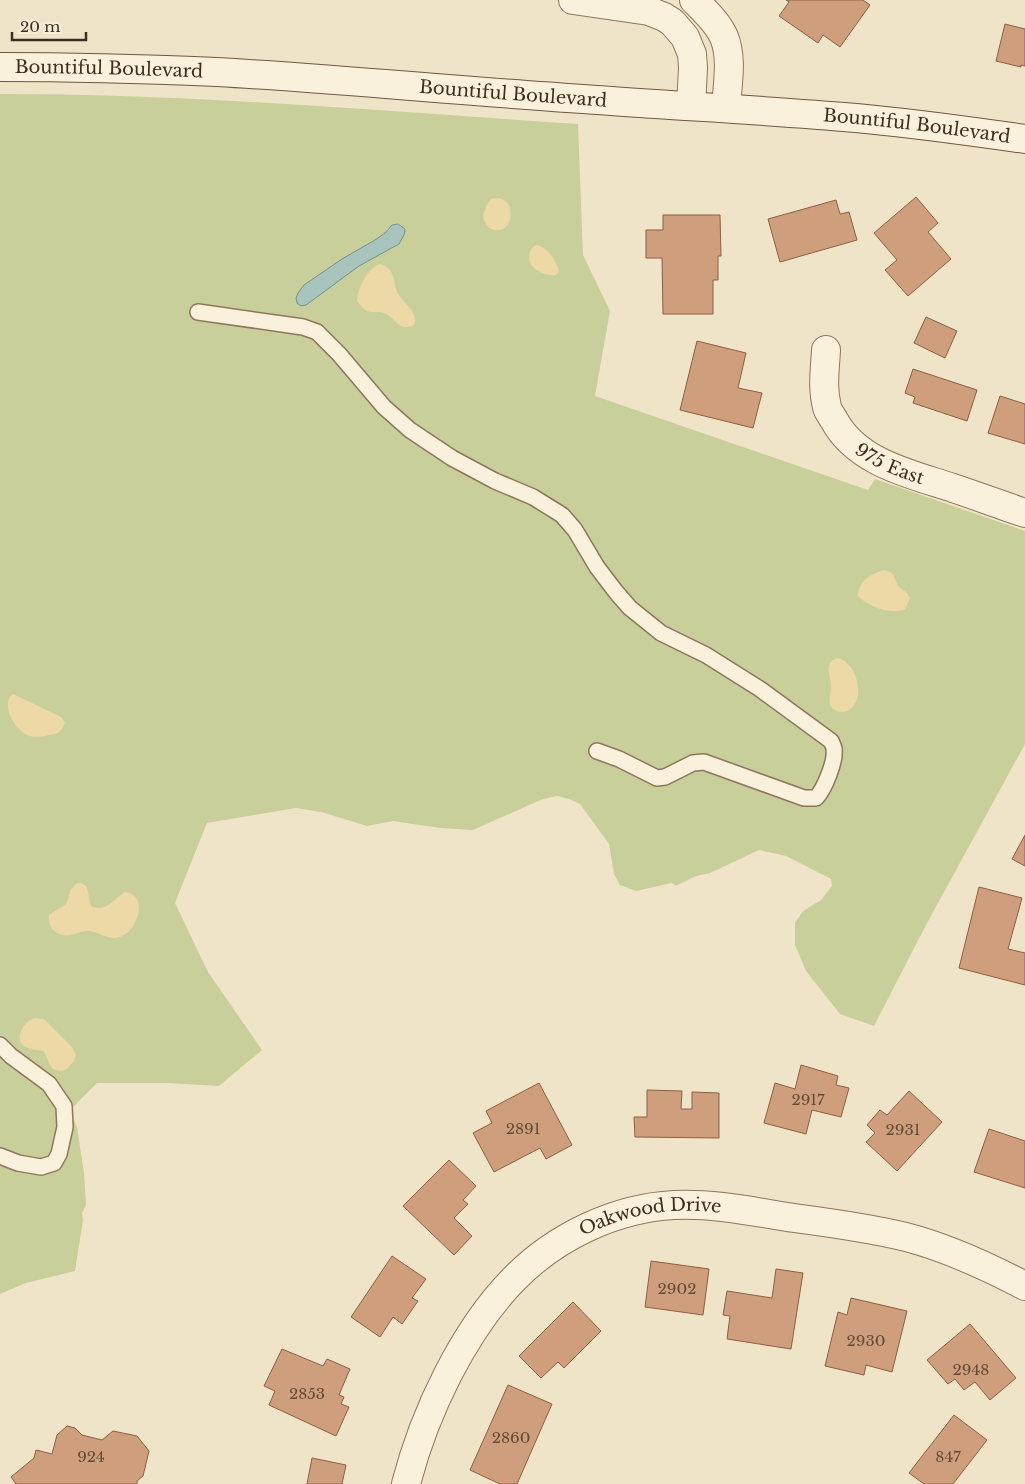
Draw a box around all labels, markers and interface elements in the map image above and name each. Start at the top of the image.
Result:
scale bar [12,10,86,42]
text: 20 m [20,17,60,36]
street label: Bountiful Boulevard [15,56,204,82]
street label: Bountiful Boulevard [418,76,608,112]
street label: Bountiful Boulevard [822,104,1012,148]
street label: 975 East [851,439,927,489]
house number: 2917 [791,1090,825,1109]
house number: 2891 [506,1119,540,1138]
house number: 2931 [886,1120,920,1139]
street label: Oakwood Drive [576,1194,722,1241]
house number: 2902 [658,1279,696,1298]
house number: 2930 [847,1331,885,1350]
house number: 2948 [953,1360,989,1379]
house number: 2853 [289,1384,325,1403]
house number: 2860 [492,1428,530,1447]
house number: 924 [77,1447,105,1466]
house number: 847 [935,1447,961,1466]

